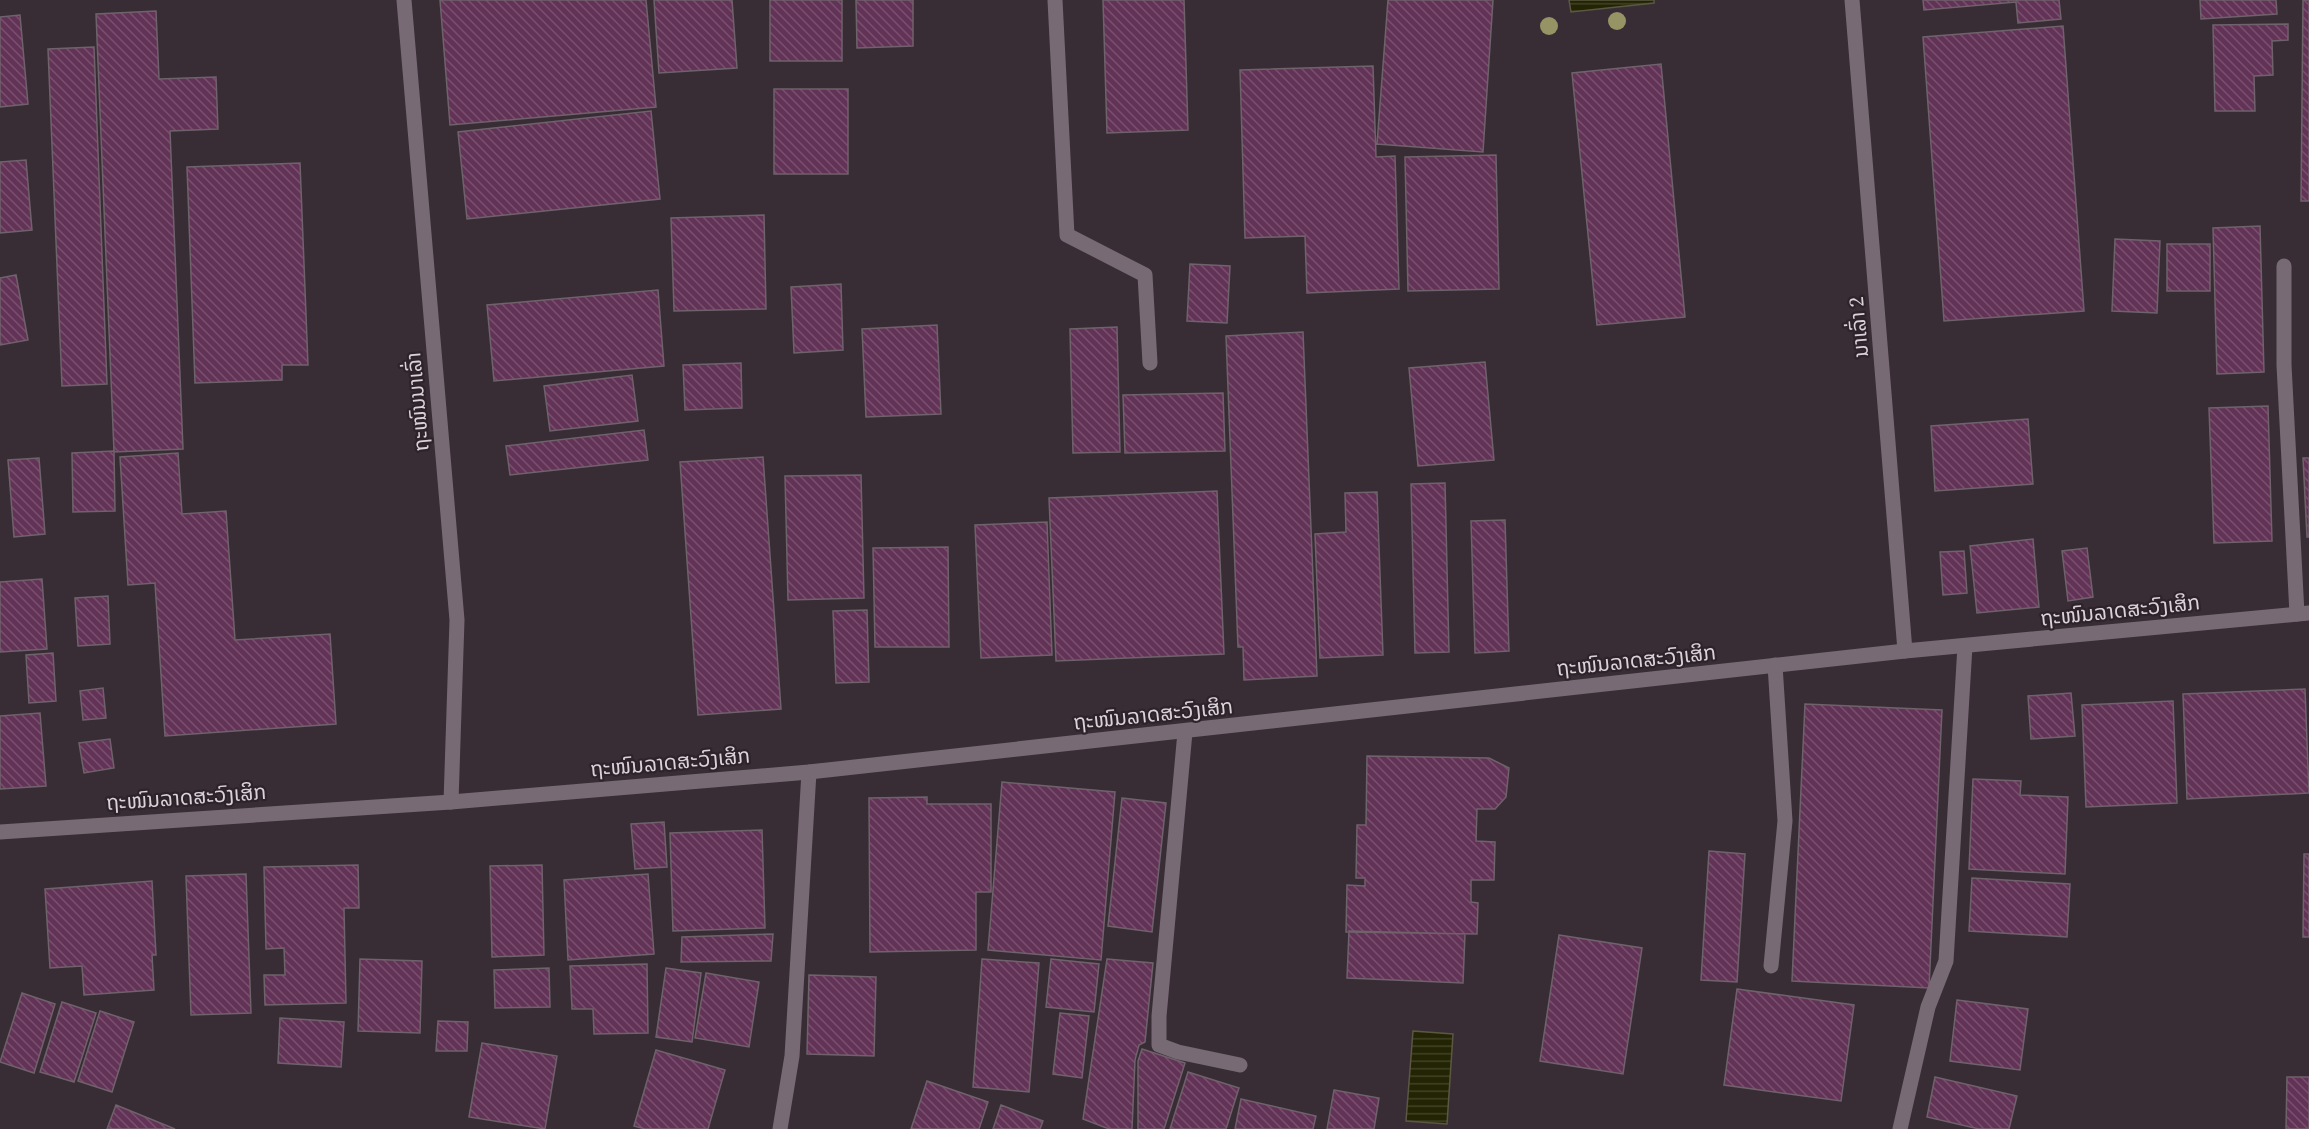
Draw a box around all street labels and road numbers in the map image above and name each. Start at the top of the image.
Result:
street label: ນາເລົ່າ 2 [1841,295,1875,359]
street label: ຖະໜົນນາເລົ່າ [398,351,436,453]
street label: ຖະໜົນລາດສະວົງເສິກ [2039,587,2201,633]
street label: ຖະໜົນລາດສະວົງເສິກ [1555,637,1717,683]
street label: ຖະໜົນລາດສະວົງເສິກ [1072,691,1234,737]
street label: ຖະໜົນລາດສະວົງເສິກ [589,741,751,783]
street label: ຖະໜົນລາດສະວົງເສິກ [105,777,267,817]

